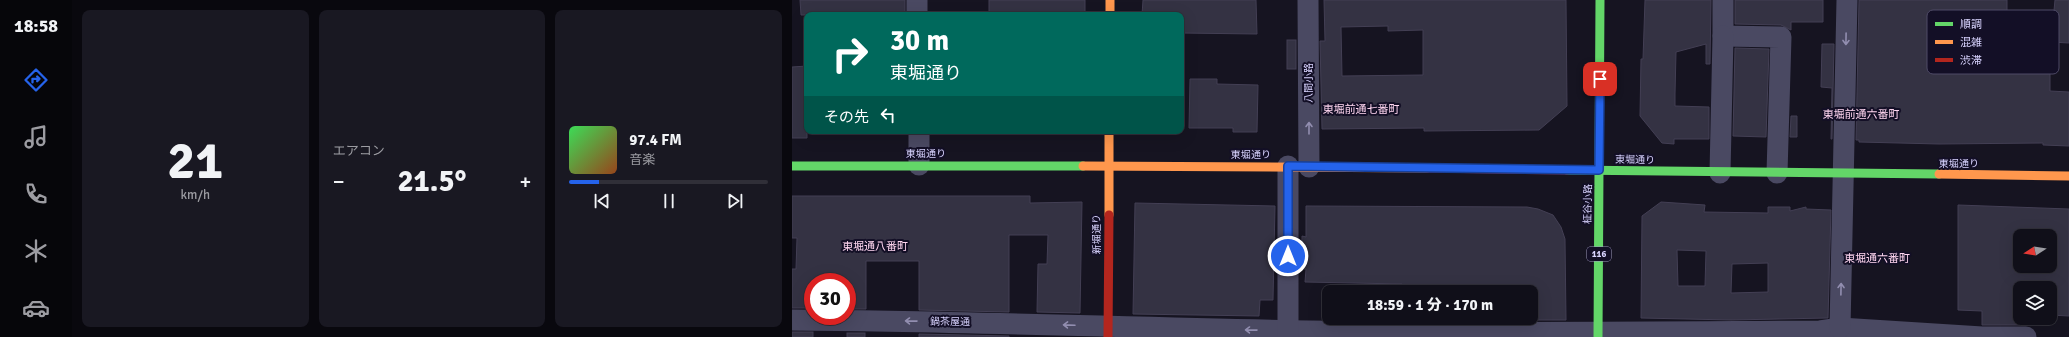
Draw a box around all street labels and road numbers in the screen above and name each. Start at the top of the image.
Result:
street label: 八間小路 [1303,63,1315,103]
street label: 東堀通り [906,148,946,160]
street label: 東堀通り [1231,149,1271,161]
street label: 東堀通り [1615,154,1655,166]
street label: 東堀通り [1939,158,1979,170]
street label: 柾谷小路 [1582,184,1594,224]
street label: 新堀通り [1091,214,1103,254]
road number: 116 [1587,247,1611,261]
street label: 鍋茶屋通 [930,316,970,328]

